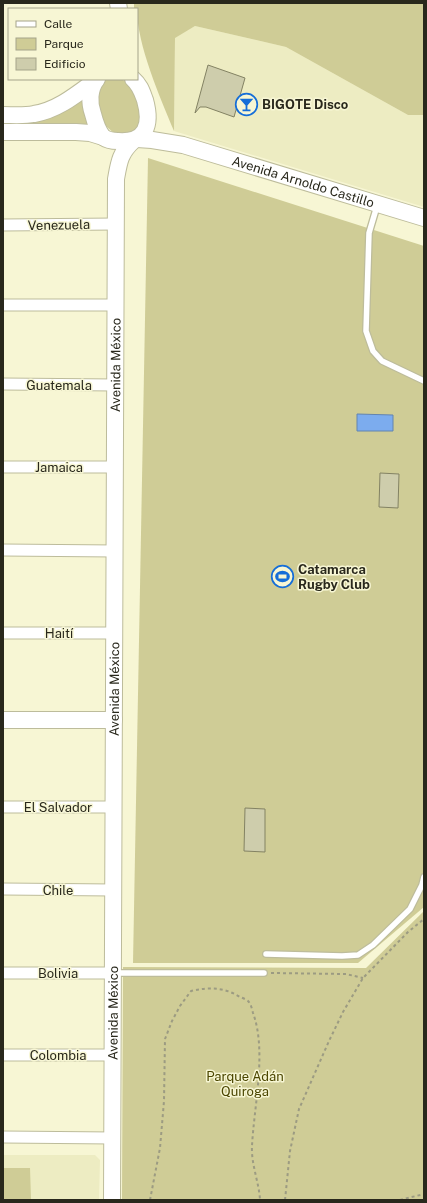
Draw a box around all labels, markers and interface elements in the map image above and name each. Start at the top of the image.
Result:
legend [8,8,138,80]
text: Calle [44,17,73,31]
text: Parque [44,37,84,51]
text: Edificio [44,57,86,71]
bar icon: BIGOTE Disco [234,91,260,117]
place label: BIGOTE Disco [262,97,348,112]
street label: Avenida Arnoldo Castillo [230,153,376,210]
street label: Venezuela [28,217,90,233]
street label: Avenida México [108,318,123,412]
street label: Guatemala [26,378,92,393]
street label: Jamaica [35,460,83,475]
place label: Catamarca Rugby Club [298,562,370,592]
sports icon: Catamarca Rugby Club [269,563,295,589]
street label: Haití [45,626,74,641]
street label: Avenida México [106,642,122,736]
street label: El Salvador [24,800,92,815]
street label: Chile [43,883,73,898]
street label: Bolivia [38,966,78,981]
street label: Avenida México [105,966,120,1060]
street label: Colombia [30,1048,86,1063]
park label: Parque Adán Quiroga [206,1069,284,1099]

